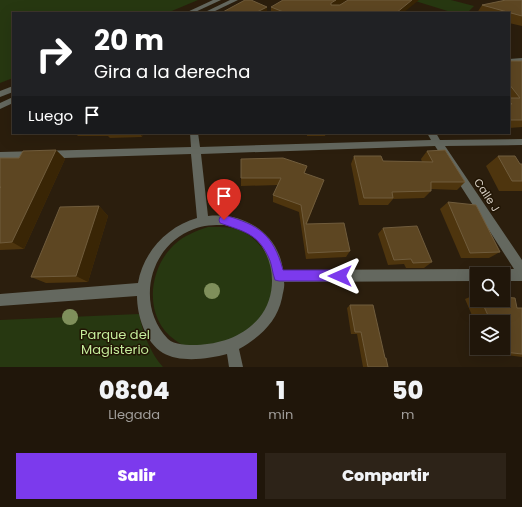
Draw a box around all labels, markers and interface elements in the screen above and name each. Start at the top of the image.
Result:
text: 20 m [94,21,164,60]
icon: right [28,28,80,80]
text: Gira a la derecha [94,59,250,84]
icon: arrive [81,104,103,126]
text: Luego [28,105,73,126]
street label: Calle J [470,175,504,215]
pin [207,179,241,220]
icon: arrive [213,185,235,207]
position arrow [319,255,361,297]
map controls [470,267,510,355]
button: search [470,267,510,307]
button: layers [470,315,510,355]
park label: Parque del Magisterio [80,325,150,359]
text: 08:04 [99,374,170,407]
text: 1 [276,374,285,407]
text: 50 [392,374,423,407]
text: Llegada [108,405,160,424]
text: min [268,405,293,424]
text: m [401,405,414,424]
button: Salir [16,453,257,499]
button: Compartir [265,453,506,499]

